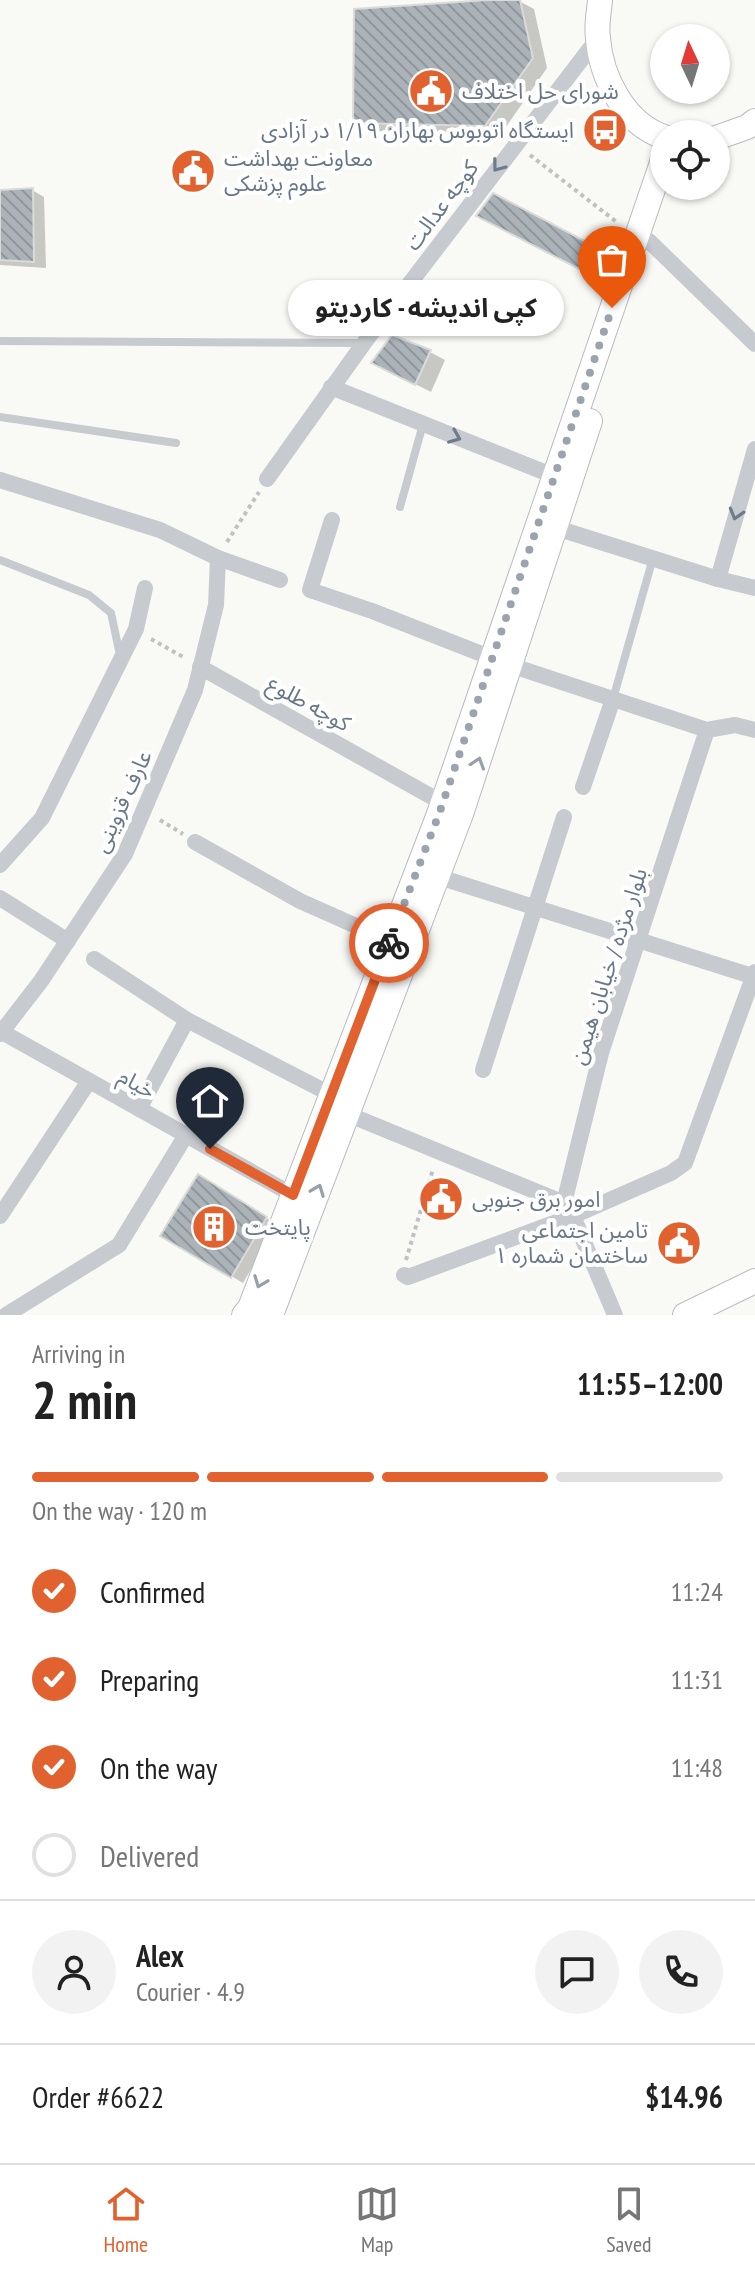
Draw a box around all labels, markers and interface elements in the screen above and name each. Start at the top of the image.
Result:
north arrow [650,24,730,104]
map controls [650,24,730,200]
public building icon: شورای حل اختلاف [407,67,455,115]
place label: شورای حل اختلاف [462,77,619,105]
bus stop icon: ایستگاه اتوبوس بهاران ۱/۱۹ در آزادی [581,106,629,154]
place label: ایستگاه اتوبوس بهاران ۱/۱۹ در آزادی [261,116,574,144]
button: locate [650,120,730,200]
place label: معاونت بهداشت علوم پزشکی [224,144,373,200]
public building icon: معاونت بهداشت علوم پزشکی [169,147,217,195]
street label: کوچه عدالت [398,154,485,256]
one-way arrow [494,157,508,172]
pin [578,226,646,308]
icon: bag [590,238,634,282]
callout: کپی اندیشه - کاردیتو [288,280,564,336]
text: کپی اندیشه - کاردیتو [315,291,537,324]
one-way arrow [447,427,461,444]
one-way arrow [729,506,745,520]
street label: کوچه طلوع [261,669,356,740]
street label: عارف قزوینی [86,745,158,857]
one-way arrow [469,757,485,771]
street label: بلوار مژده / خیابان هیمن [563,864,653,1068]
courier [349,903,429,983]
icon: bike [367,921,411,965]
street label: خیام [112,1061,161,1107]
pin [176,1067,244,1149]
icon: home [188,1079,232,1123]
public building icon: امور برق جنوبی [417,1175,465,1223]
one-way arrow [308,1184,325,1198]
place label: امور برق جنوبی [472,1185,601,1213]
building icon: پایتخت [190,1203,238,1251]
place label: پایتخت [245,1213,311,1242]
place label: تامین اجتماعی ساختمان شماره ۱ [495,1216,648,1269]
public building icon: تامین اجتماعی ساختمان شماره ۱ [655,1219,703,1267]
one-way arrow [253,1274,270,1288]
text: Arriving in [32,1337,125,1370]
text: 11:55–12:00 [577,1364,723,1403]
text: 2 min [32,1366,137,1433]
text: On the way · 120 m [32,1494,207,1527]
icon: check [32,1569,76,1613]
text: Confirmed [100,1572,205,1611]
text: 11:24 [671,1575,723,1608]
icon: check [32,1657,76,1701]
text: Preparing [100,1660,199,1699]
text: 11:31 [671,1663,723,1696]
icon: check [32,1745,76,1789]
text: On the way [100,1748,217,1787]
text: 11:48 [671,1751,723,1784]
text: Delivered [100,1836,199,1875]
button: person [32,1930,116,2014]
button: chat [535,1930,619,2014]
button: phone [639,1930,723,2014]
text: Alex [136,1936,184,1975]
text: Courier · 4.9 [136,1975,245,2008]
text: Order #6622 [32,2077,164,2116]
text: $14.96 [645,2077,723,2116]
tab: Home [103,2182,148,2258]
tab: Map [355,2182,399,2258]
tab: Saved [606,2182,652,2258]

